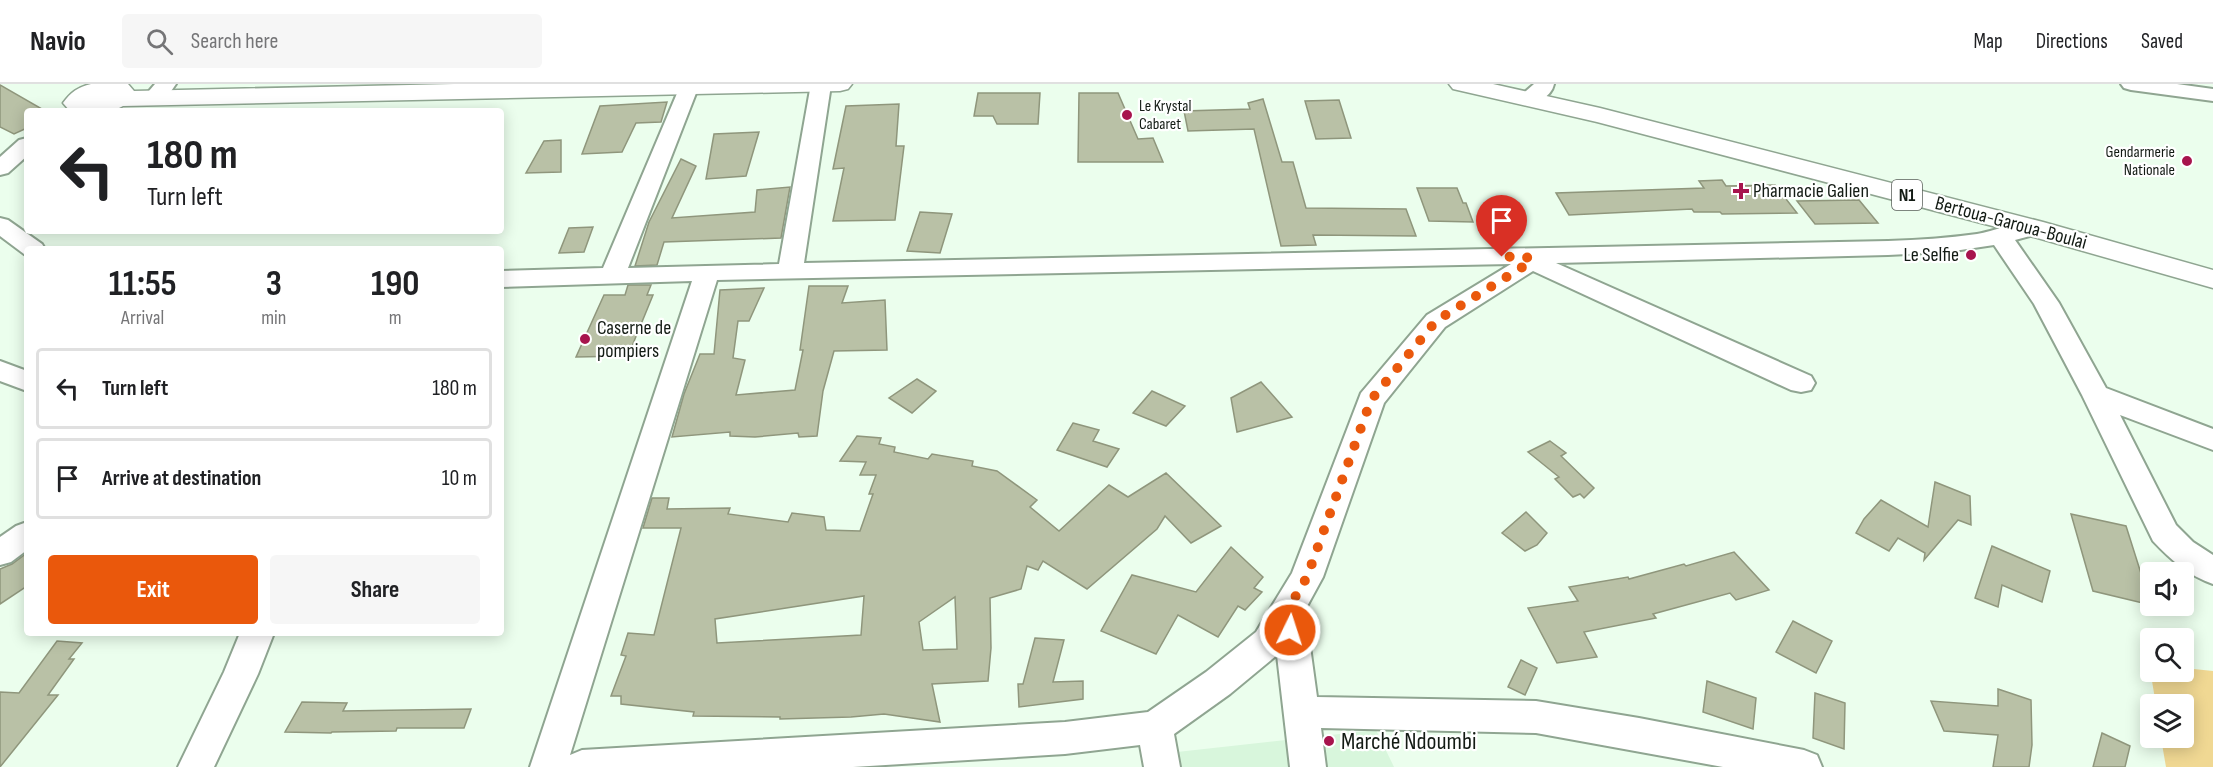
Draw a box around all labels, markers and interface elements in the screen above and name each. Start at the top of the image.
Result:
search box [122,14,542,68]
text: Navio [30,25,86,58]
icon: search [143,25,176,58]
text: Search here [191,28,278,55]
text: Map [1973,29,2003,54]
text: Directions [2036,29,2108,54]
text: Saved [2141,29,2183,54]
place label: Le Krystal Cabaret [1139,97,1191,134]
marker: Le Krystal Cabaret [1120,108,1134,122]
text: 180 m [147,130,238,181]
icon: left [48,132,126,210]
place label: Gendarmerie Nationale [2106,143,2175,180]
marker: Gendarmerie Nationale [2180,154,2194,168]
place label: Pharmacie Galien [1753,179,1869,203]
road number: N1 [1892,180,1922,210]
text: Turn left [147,181,223,213]
marker: Pharmacie Galien [1734,184,1748,198]
street label: Bertoua-Garoua-Boulai [1933,191,2089,255]
pin [1476,195,1527,257]
icon: arrive [1485,204,1518,237]
place label: Le Selfie [1904,243,1959,267]
marker: Le Selfie [1964,248,1978,262]
text: 11:55 [109,263,177,306]
text: 3 [266,263,282,306]
text: 190 [371,263,419,306]
text: Arrival [121,306,164,330]
text: min [261,306,286,330]
text: m [389,306,402,330]
place label: Caserne de pompiers [597,316,671,363]
marker: Caserne de pompiers [578,332,592,346]
icon: left [51,372,84,405]
text: Turn left [102,375,168,402]
text: 180 m [432,375,477,402]
icon: arrive [51,462,84,495]
text: Arrive at destination [102,465,261,492]
text: 10 m [442,465,477,492]
button: Exit [48,555,258,624]
button: Share [270,555,480,624]
map controls [2140,562,2194,748]
button: sound [2140,562,2194,616]
position arrow [1258,598,1322,662]
button: search [2140,628,2194,682]
button: layers [2140,694,2194,748]
place label: Marché Ndoumbi [1341,727,1476,756]
marker: Marché Ndoumbi [1322,734,1336,748]

